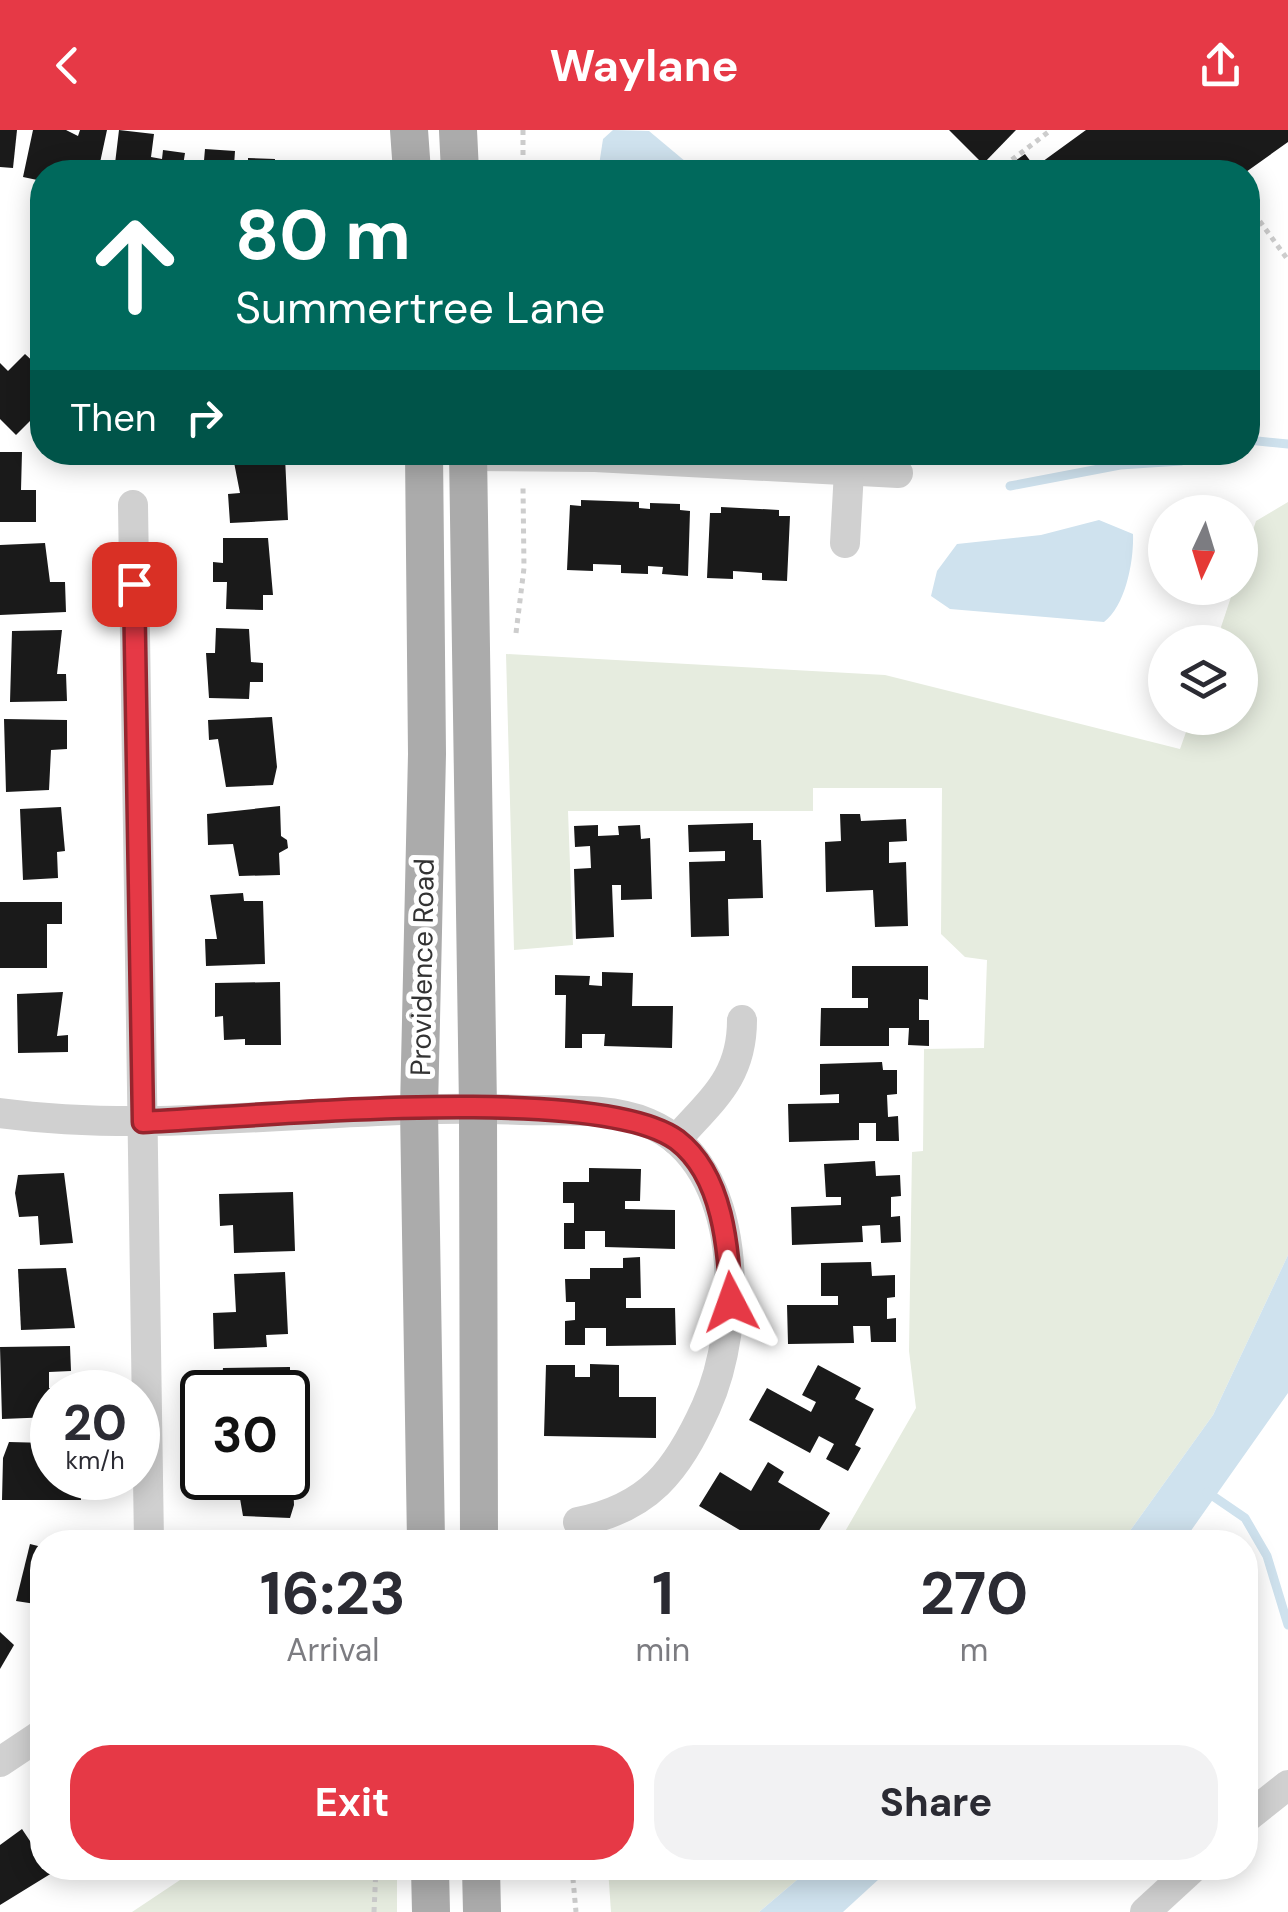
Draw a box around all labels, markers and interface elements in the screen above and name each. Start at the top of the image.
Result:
text: Waylane [549,36,739,95]
icon: back [40,38,95,93]
icon: share [1193,38,1248,93]
text: 80 m [235,190,411,281]
icon: ahead [70,200,200,330]
text: Summertree Lane [235,278,605,337]
icon: right [177,390,232,445]
text: Then [70,393,157,443]
north arrow [1148,495,1258,605]
map controls [1148,495,1258,735]
pin [92,542,177,627]
icon: arrive [107,557,162,612]
button: layers [1148,625,1258,735]
street label: Providence Road [402,858,443,1076]
position arrow [679,1250,783,1354]
speed limit sign: 30 [180,1370,310,1500]
text: 20 [63,1390,127,1456]
text: km/h [65,1444,125,1477]
text: 16:23 [260,1554,406,1633]
text: 1 [652,1554,674,1633]
text: 270 [920,1554,1028,1633]
text: Arrival [286,1629,379,1671]
text: min [636,1629,690,1671]
text: m [960,1629,988,1671]
button: Exit [70,1745,634,1860]
button: Share [654,1745,1218,1860]

